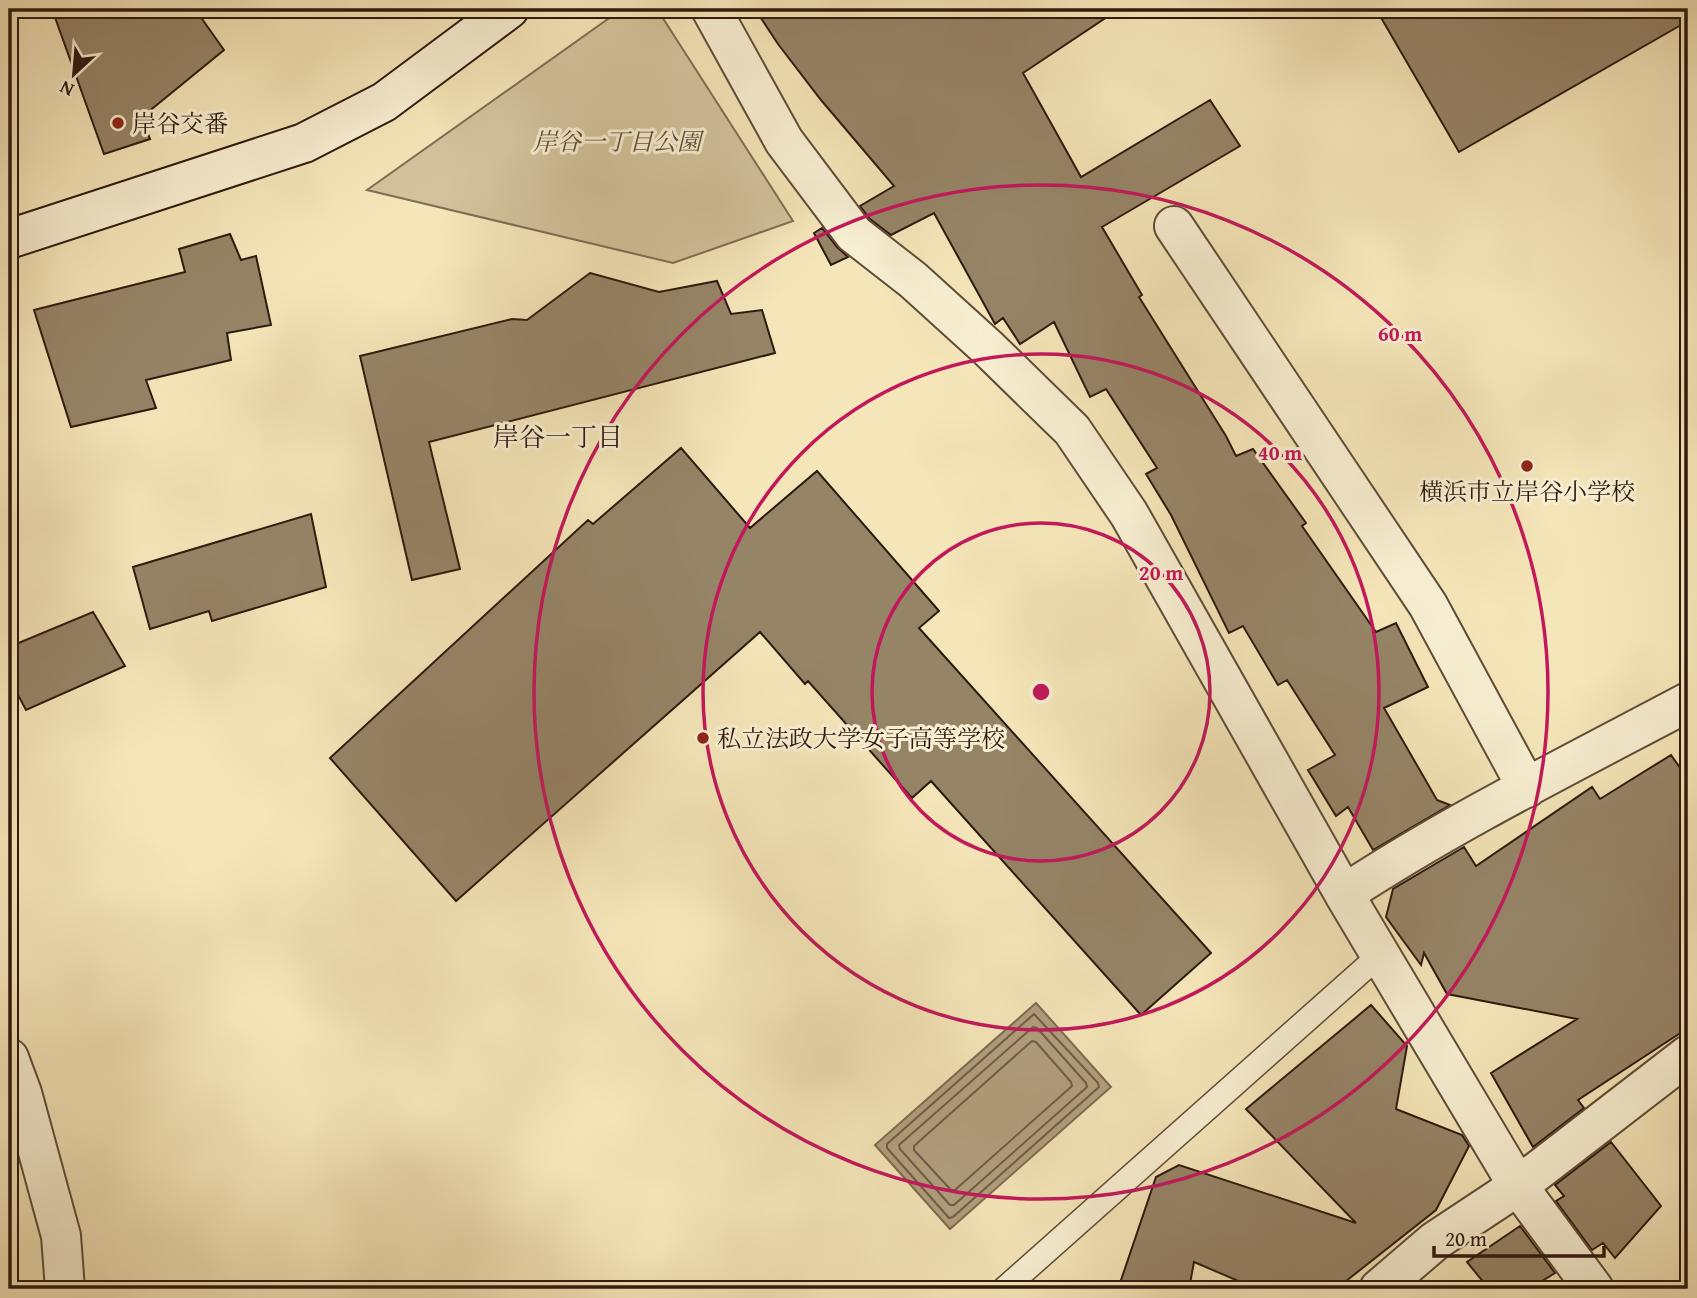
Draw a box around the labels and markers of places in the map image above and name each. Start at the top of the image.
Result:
place label: 岸谷交番 [132,106,228,141]
marker: 岸谷交番 [110,115,126,131]
marker: 横浜市立岸谷小学校 [1519,458,1535,474]
place label: 横浜市立岸谷小学校 [1419,474,1635,509]
centre of rings [1029,680,1053,704]
place label: 私立法政大学女子高等学校 [717,721,1005,756]
marker: 私立法政大学女子高等学校 [695,730,711,746]

